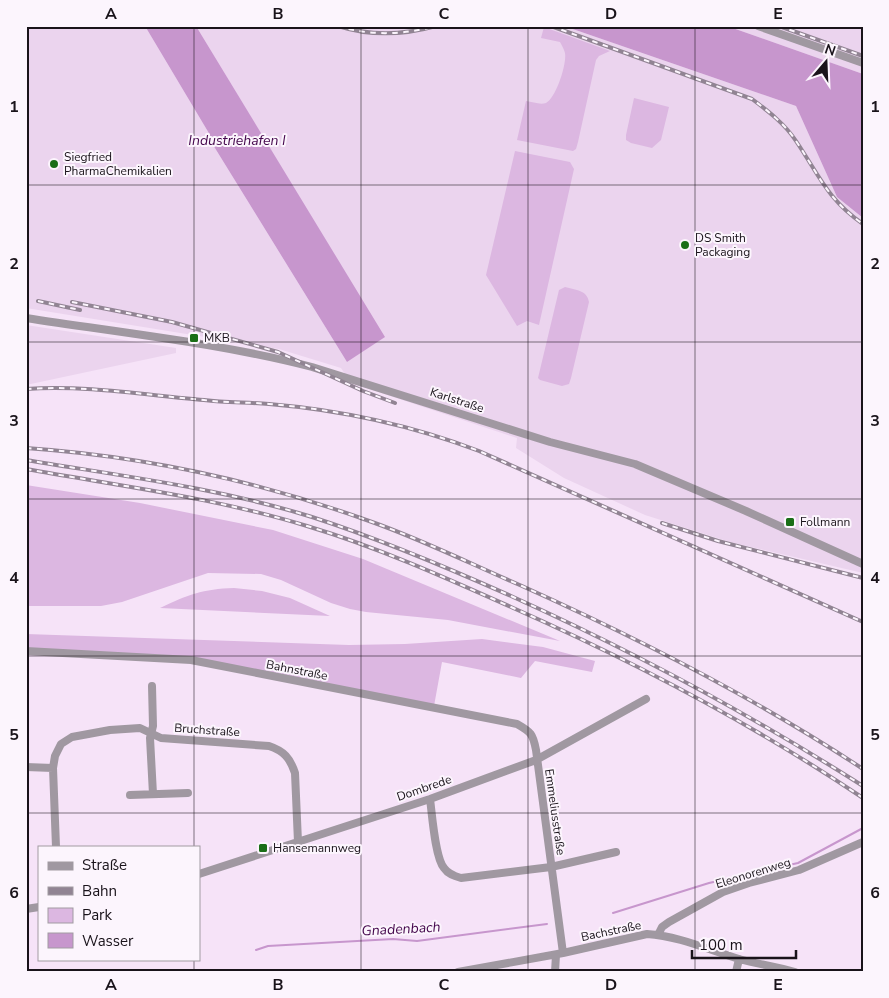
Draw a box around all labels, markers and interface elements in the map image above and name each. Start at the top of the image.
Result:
text: A [105,3,117,25]
text: B [272,3,284,25]
text: C [439,3,450,25]
text: D [605,3,617,25]
text: E [773,3,783,25]
north arrow [802,38,852,88]
text: N [822,39,838,61]
text: 1 [9,96,19,118]
text: 1 [870,96,880,118]
water label: Industriehafen I [188,131,286,150]
place label: Siegfried PharmaChemikalien [64,149,172,179]
marker: Siegfried PharmaChemikalien [48,158,60,170]
place label: DS Smith Packaging [695,230,750,260]
marker: DS Smith Packaging [679,239,691,251]
text: 2 [9,253,19,275]
text: 2 [870,253,880,275]
place label: MKB [204,330,230,346]
marker: MKB [188,332,200,344]
street label: Karlstraße [428,384,486,416]
text: 3 [9,410,19,432]
text: 3 [870,410,880,432]
place label: Follmann [800,514,850,530]
marker: Follmann [784,516,796,528]
text: 4 [9,567,19,589]
text: 4 [870,567,880,589]
street label: Bahnstraße [265,656,329,684]
street label: Bruchstraße [174,720,240,740]
text: 5 [9,724,19,746]
text: 5 [870,724,880,746]
street label: Emmeliusstraße [541,768,569,856]
street label: Dombrede [395,771,453,805]
place label: Hansemannweg [273,840,361,856]
marker: Hansemannweg [257,842,269,854]
legend [38,846,200,960]
street label: Eleonorenweg [713,854,793,892]
text: Straße [82,855,127,875]
text: Bahn [82,881,117,901]
text: 6 [9,882,19,904]
text: 6 [870,882,880,904]
text: Park [82,905,112,925]
water label: Gnadenbach [361,917,441,941]
street label: Bachstraße [579,917,643,945]
scale bar [692,928,795,960]
text: Wasser [82,931,134,951]
text: 100 m [699,935,743,955]
text: A [105,974,117,996]
text: B [272,974,284,996]
text: C [439,974,450,996]
text: D [605,974,617,996]
text: E [773,974,783,996]

